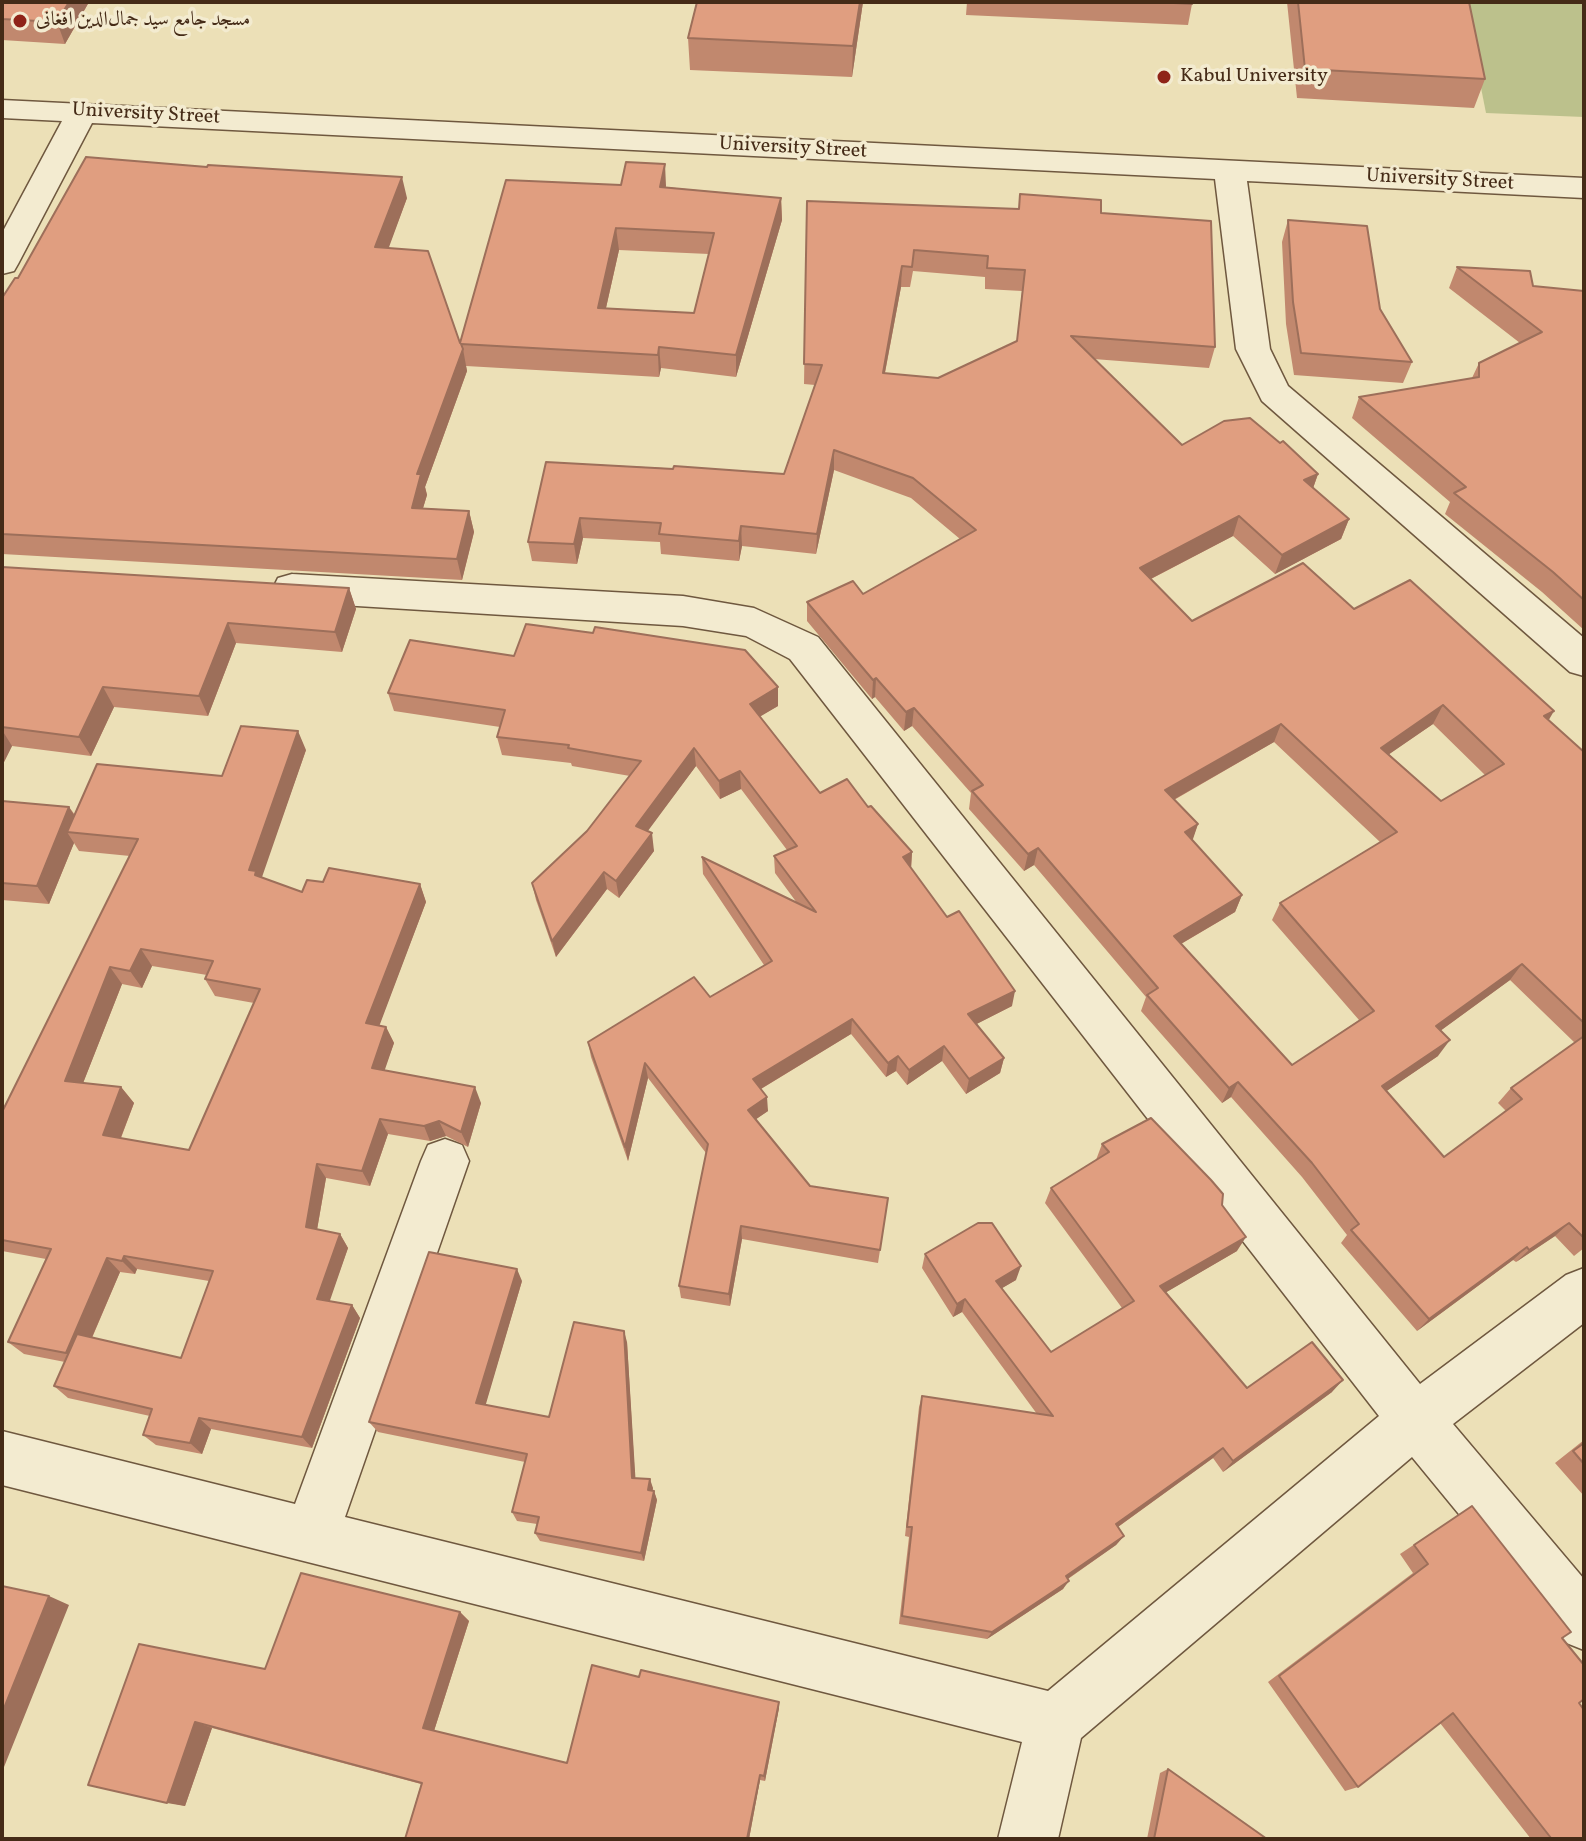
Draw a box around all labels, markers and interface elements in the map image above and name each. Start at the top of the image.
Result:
place label: مسجد جامع سید جمال‌الدین افغانی [36,9,250,33]
marker: مسجد جامع سید جمال‌الدین افغانی [11,12,29,30]
place label: Kabul University [1180,65,1328,89]
marker: Kabul University [1155,68,1173,86]
street label: University Street [71,99,221,131]
street label: University Street [718,133,868,165]
street label: University Street [1365,165,1515,197]

